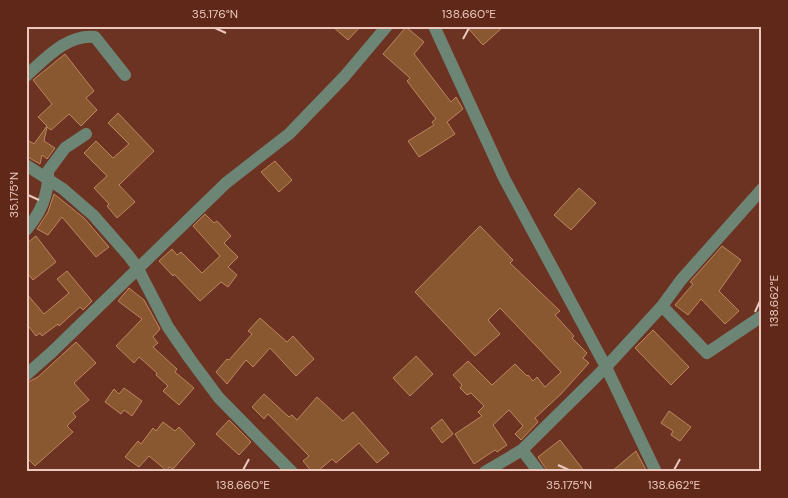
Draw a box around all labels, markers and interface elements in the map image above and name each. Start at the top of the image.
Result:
text: 35.176°N [192,6,238,22]
text: 138.660°E [442,6,496,22]
text: 35.175°N [6,172,22,218]
text: 138.662°E [766,274,782,327]
text: 138.660°E [216,477,270,493]
text: 35.175°N [546,477,592,493]
text: 138.662°E [648,477,701,493]

